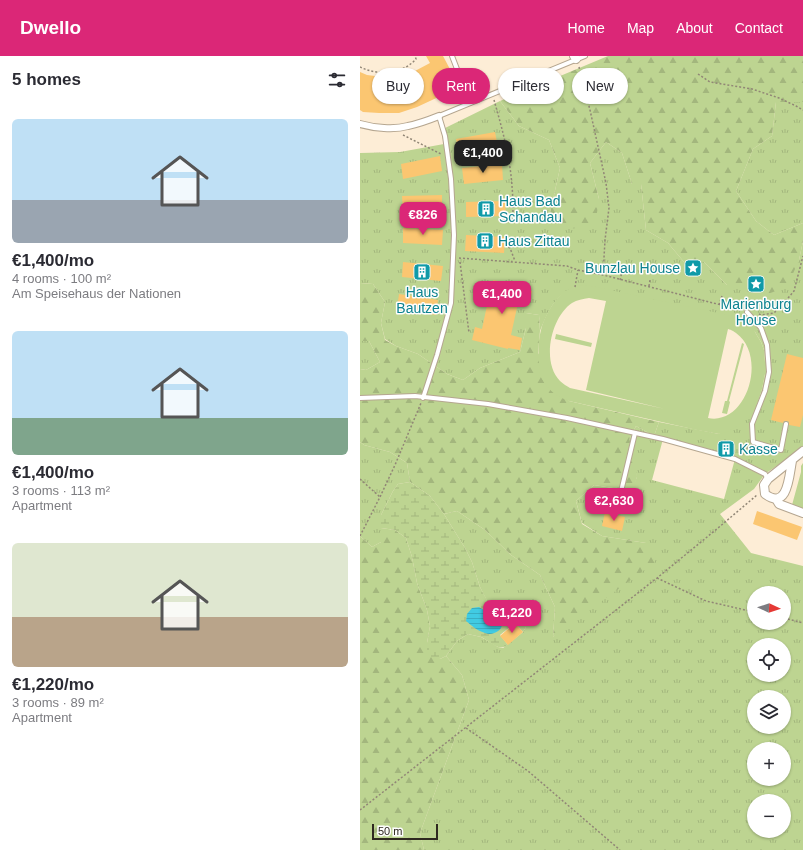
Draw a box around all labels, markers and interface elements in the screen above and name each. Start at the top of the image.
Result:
text: Dwello [20,17,81,38]
text: Home [568,20,605,36]
text: Map [627,20,654,36]
text: About [676,20,713,36]
text: Contact [735,20,783,36]
chip: Buy [372,68,424,104]
chip: Rent [432,68,490,104]
chip: Filters [498,68,564,104]
chip: New [572,68,628,104]
icon: filters [326,69,348,91]
text: 5 homes [12,70,81,89]
pin: €1,400 [450,140,516,174]
icon: home [144,145,216,217]
text: €1,400 [463,145,503,160]
place label: Haus Bad Schandau [499,193,562,225]
building icon: Haus Bad Schandau [476,199,496,219]
pin: €826 [399,202,447,236]
text: €826 [409,207,437,222]
building icon: Haus Zittau [475,231,495,251]
place label: Haus Zittau [498,233,570,249]
text: €1,400/mo [12,251,94,270]
place icon: Bunzlau House [683,258,703,278]
place label: Bunzlau House [585,260,680,276]
building icon: Haus Bautzen [412,262,432,282]
text: 4 rooms · 100 m² [12,271,111,286]
place icon: Marienburg House [746,274,766,294]
pin: €1,400 [469,281,535,315]
place label: Haus Bautzen [396,284,448,316]
text: Am Speisehaus der Nationen [12,286,181,301]
text: €1,400 [482,286,522,301]
place label: Marienburg House [721,296,791,328]
icon: home [144,357,216,429]
building icon: Kasse [716,439,736,459]
place label: Kasse [739,441,778,457]
text: €1,400/mo [12,463,94,482]
text: 3 rooms · 113 m² [12,483,110,498]
pin: €2,630 [581,488,647,522]
text: €2,630 [594,493,634,508]
text: Apartment [12,498,72,513]
icon: home [144,569,216,641]
north arrow [747,586,791,630]
map controls [747,586,791,838]
pin: €1,220 [479,600,545,634]
text: €1,220 [492,605,532,620]
button: locate [747,638,791,682]
text: €1,220/mo [12,675,94,694]
button: layers [747,690,791,734]
text: 3 rooms · 89 m² [12,695,104,710]
text: Apartment [12,710,72,725]
button: + [747,742,791,786]
button: − [747,794,791,838]
scale bar [372,822,438,841]
text: 50 m [378,825,402,837]

